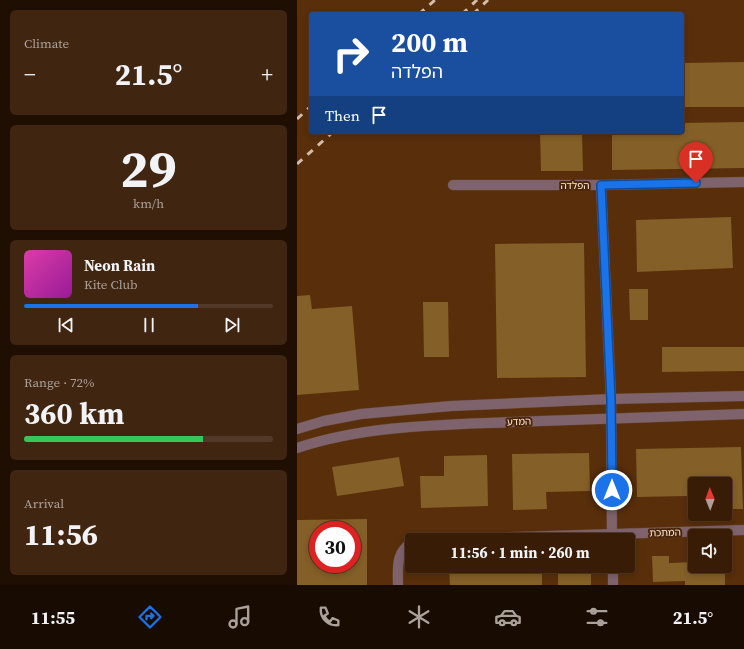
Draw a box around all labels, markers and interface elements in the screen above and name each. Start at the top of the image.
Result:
text: 200 m [391,23,468,61]
icon: right [325,28,377,80]
text: Climate [24,35,69,52]
text: 21.5° [115,54,182,95]
text: − [24,59,36,89]
text: + [261,59,273,89]
text: הפלדה [391,59,443,84]
icon: arrive [368,104,390,126]
text: Then [325,105,360,126]
text: 29 [120,133,177,204]
pin [679,142,713,183]
icon: arrive [685,148,707,170]
street label: הפלדה [561,179,589,192]
text: km/h [133,195,164,212]
text: Neon Rain [84,255,155,276]
text: Kite Club [84,276,137,293]
icon: previous [55,314,77,336]
icon: pause [138,314,160,336]
icon: next [221,314,243,336]
text: Range · 72% [24,374,95,391]
text: 360 km [24,393,124,434]
street label: המדע [507,415,531,428]
position arrow [591,469,633,511]
north arrow [688,477,732,521]
map controls [688,477,732,573]
text: Arrival [24,495,64,512]
text: 11:56 [24,514,98,555]
speed limit sign: 30 [309,521,361,573]
street label: המתכת [649,525,681,540]
button: sound [688,529,732,573]
text: 11:56 · 1 min · 260 m [451,542,590,563]
icon: directions [136,603,164,631]
icon: music [226,603,254,631]
icon: phone [315,603,343,631]
icon: climate [405,603,433,631]
icon: car [494,603,522,631]
icon: filters [583,603,611,631]
text: 11:55 [31,605,75,630]
text: 21.5° [673,605,713,630]

